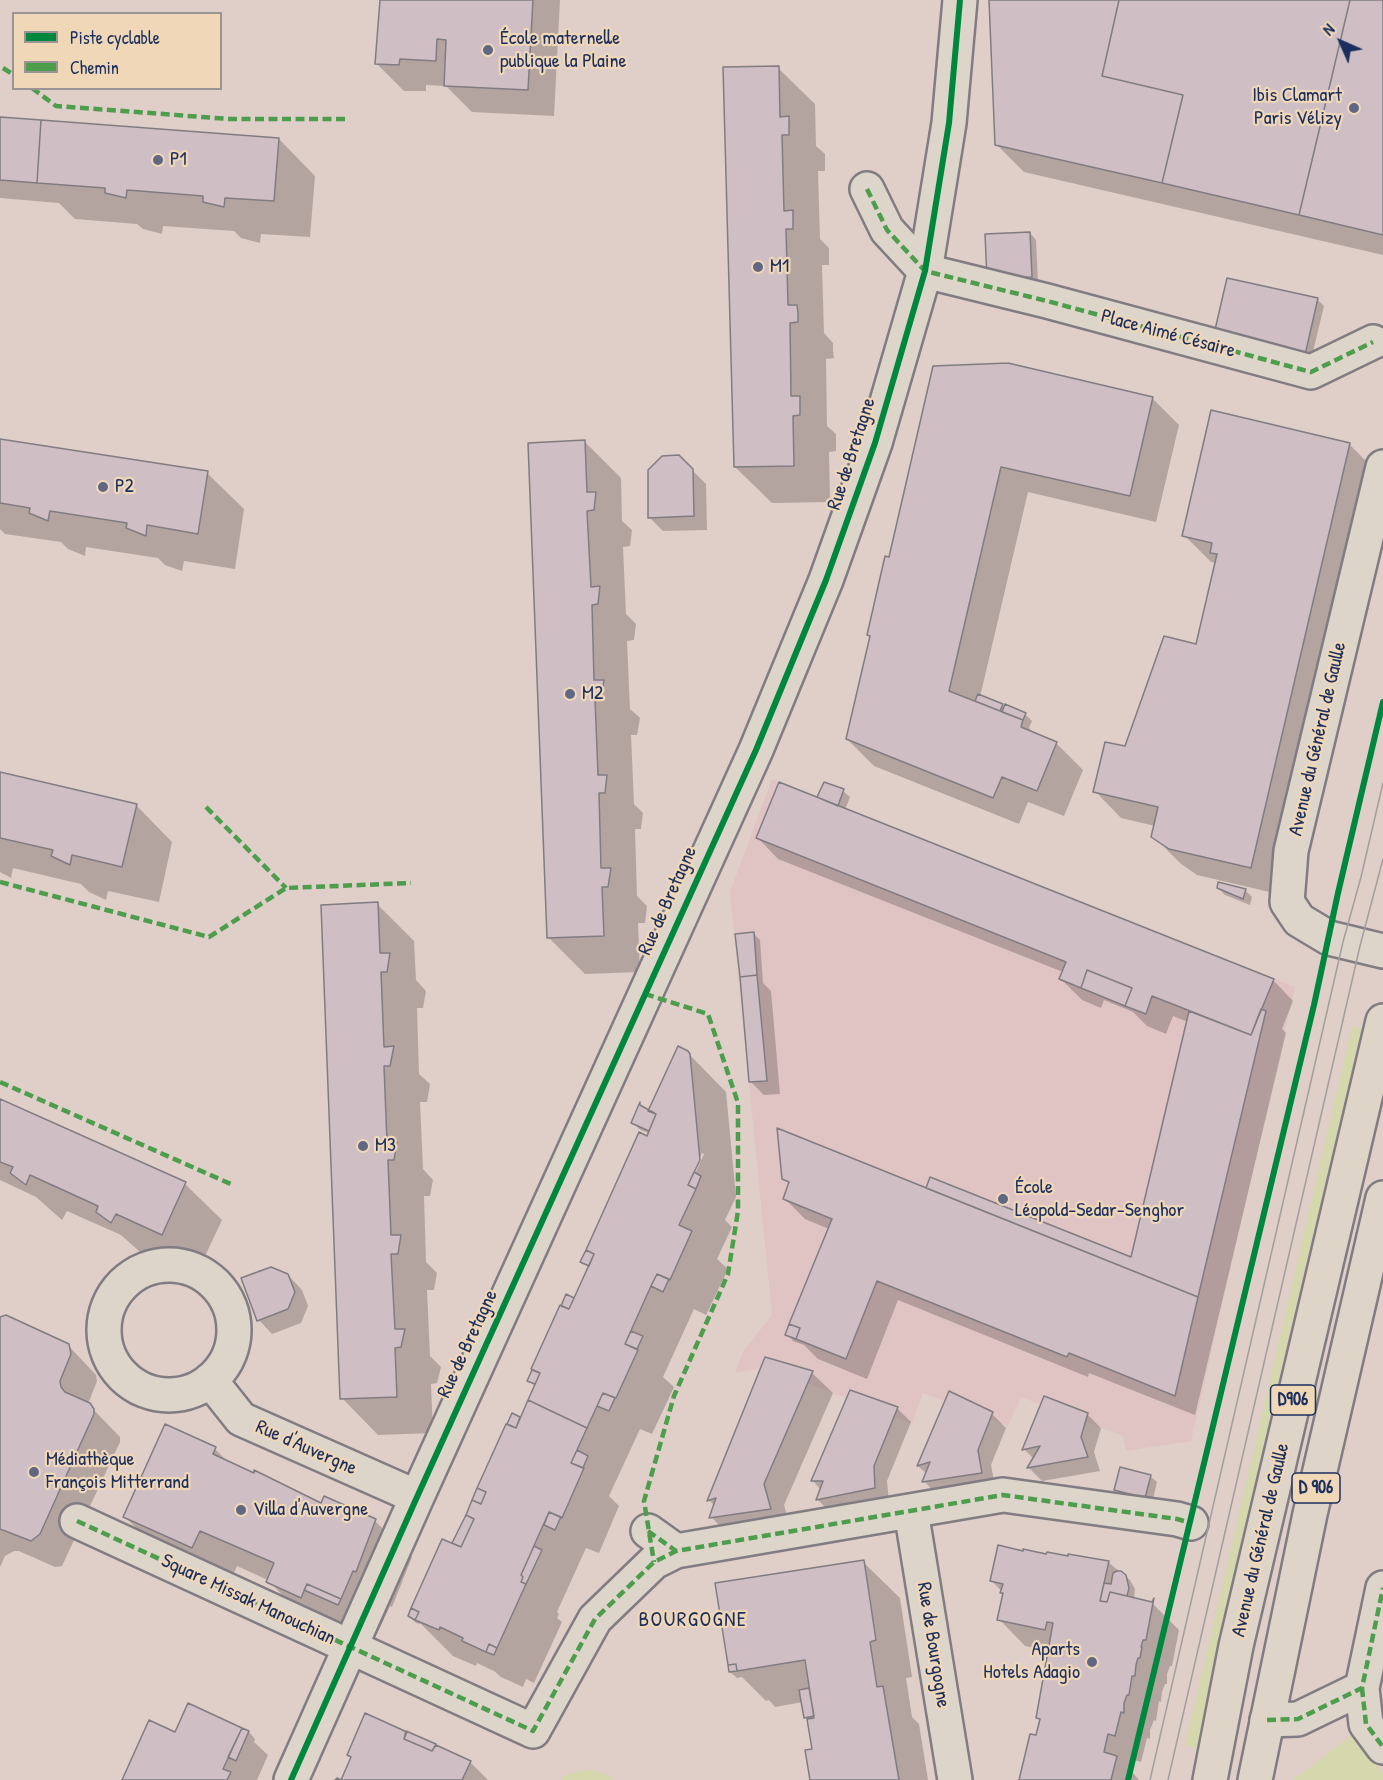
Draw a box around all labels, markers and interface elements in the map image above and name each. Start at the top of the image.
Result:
legend [12,12,222,90]
north arrow [1311,12,1371,72]
text: N [1317,18,1339,40]
text: Piste cyclable [70,25,160,50]
place label: École maternelle publique la Plaine [500,27,626,74]
marker: École maternelle publique la Plaine [481,43,495,57]
text: Chemin [70,55,119,80]
place label: Ibis Clamart Paris Vélizy [1252,84,1342,131]
marker: Ibis Clamart Paris Vélizy [1347,101,1361,115]
place label: P1 [170,148,187,172]
marker: P1 [151,153,165,167]
place label: M1 [770,255,789,279]
marker: M1 [751,260,765,274]
street label: Place Aimé Césaire [1098,305,1238,363]
street label: Rue de Bretagne [823,395,881,513]
place label: P2 [115,475,134,499]
marker: P2 [96,480,110,494]
street label: Avenue du Général de Gaulle [1284,640,1352,838]
place label: M2 [582,682,603,706]
marker: M2 [563,687,577,701]
street label: Rue de Bretagne [633,843,703,959]
place label: M3 [375,1134,396,1158]
marker: M3 [356,1139,370,1153]
place label: École Léopold-Sedar-Senghor [1015,1176,1184,1223]
marker: École Léopold-Sedar-Senghor [996,1192,1010,1206]
street label: Rue de Bretagne [433,1286,503,1402]
road number: D906 [1270,1385,1316,1415]
street label: Rue d'Auvergne [252,1415,360,1481]
street label: Avenue du Général de Gaulle [1227,1441,1295,1639]
place label: Médiathèque François Mitterrand [46,1448,189,1495]
marker: Médiathèque François Mitterrand [27,1465,41,1479]
road number: D 906 [1292,1473,1340,1503]
place label: Villa d'Auvergne [253,1498,368,1522]
marker: Villa d'Auvergne [234,1503,248,1517]
street label: Square Missak Manouchian [157,1549,339,1651]
street label: Rue de Bourgogne [911,1581,955,1709]
district label: BOURGOGNE [638,1607,748,1633]
place label: Aparts Hotels Adagio [983,1638,1080,1685]
marker: Aparts Hotels Adagio [1085,1655,1099,1669]

